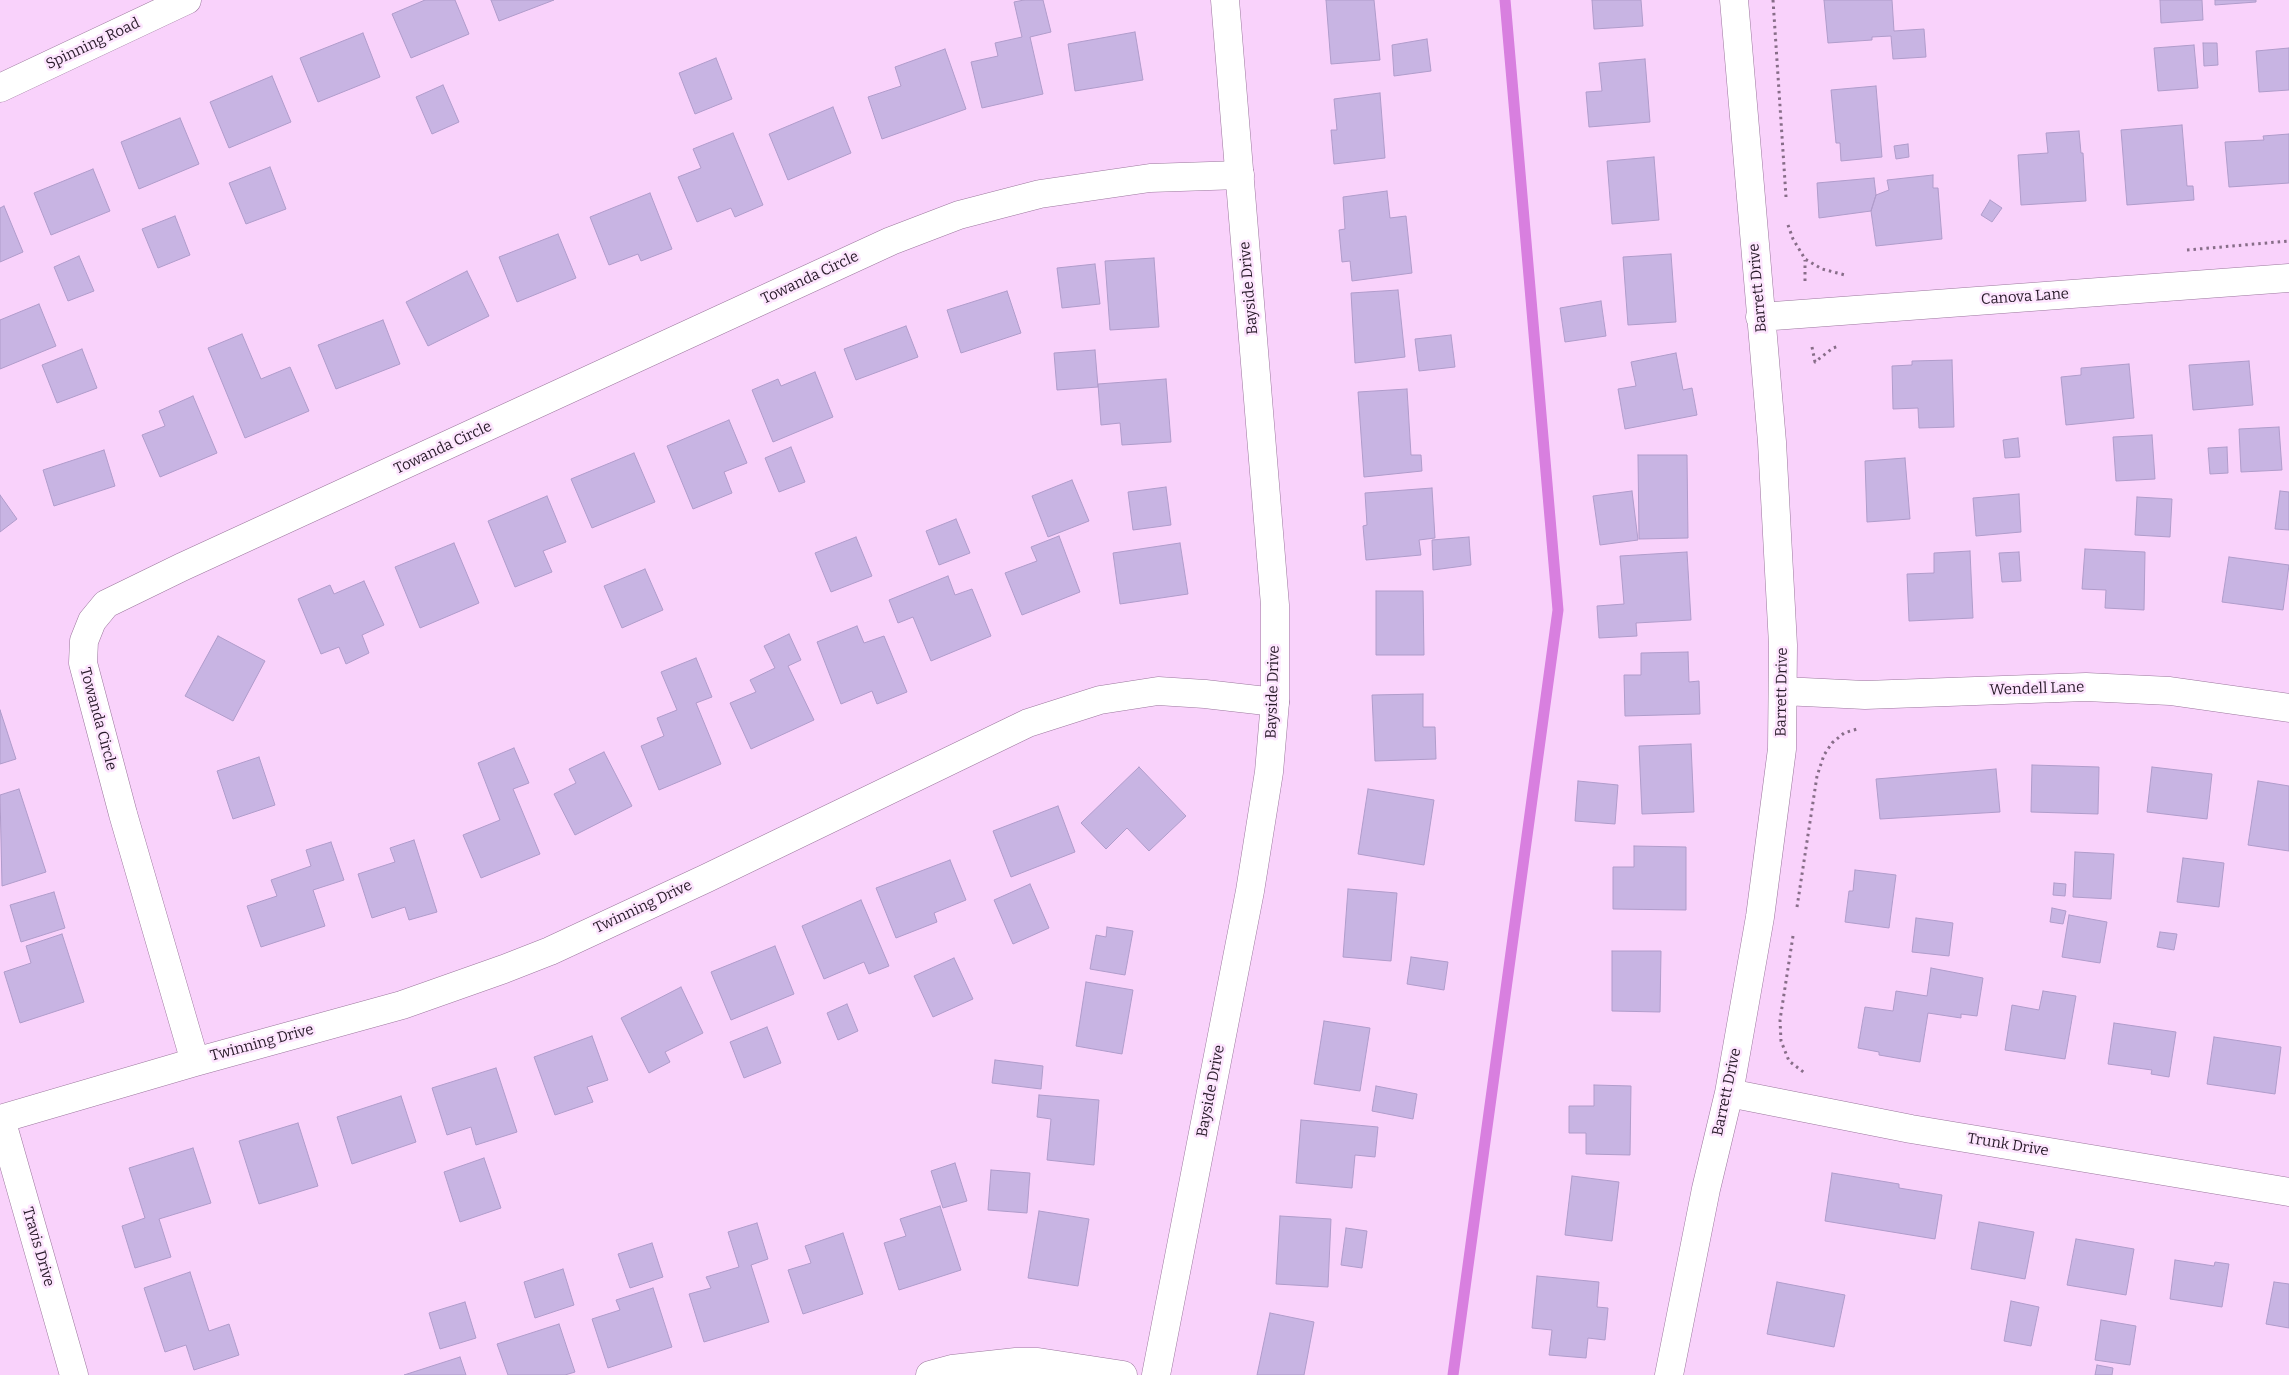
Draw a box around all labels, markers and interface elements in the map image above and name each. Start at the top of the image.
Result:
street label: Spinning Road [43,14,143,74]
street label: Bayside Drive [1236,241,1262,335]
street label: Barrett Drive [1745,243,1771,333]
street label: Towanda Circle [758,248,862,308]
street label: Canova Lane [1980,285,2070,309]
street label: Towanda Circle [391,418,495,478]
street label: Bayside Drive [1262,645,1284,739]
street label: Barrett Drive [1772,647,1792,737]
street label: Towanda Circle [76,666,120,772]
street label: Wendell Lane [1989,678,2085,700]
street label: Twinning Drive [591,876,695,938]
street label: Twinning Drive [208,1021,316,1065]
street label: Bayside Drive [1193,1043,1229,1139]
street label: Barrett Drive [1709,1046,1745,1138]
street label: Trunk Drive [1966,1130,2050,1160]
street label: Travis Drive [18,1205,58,1289]

